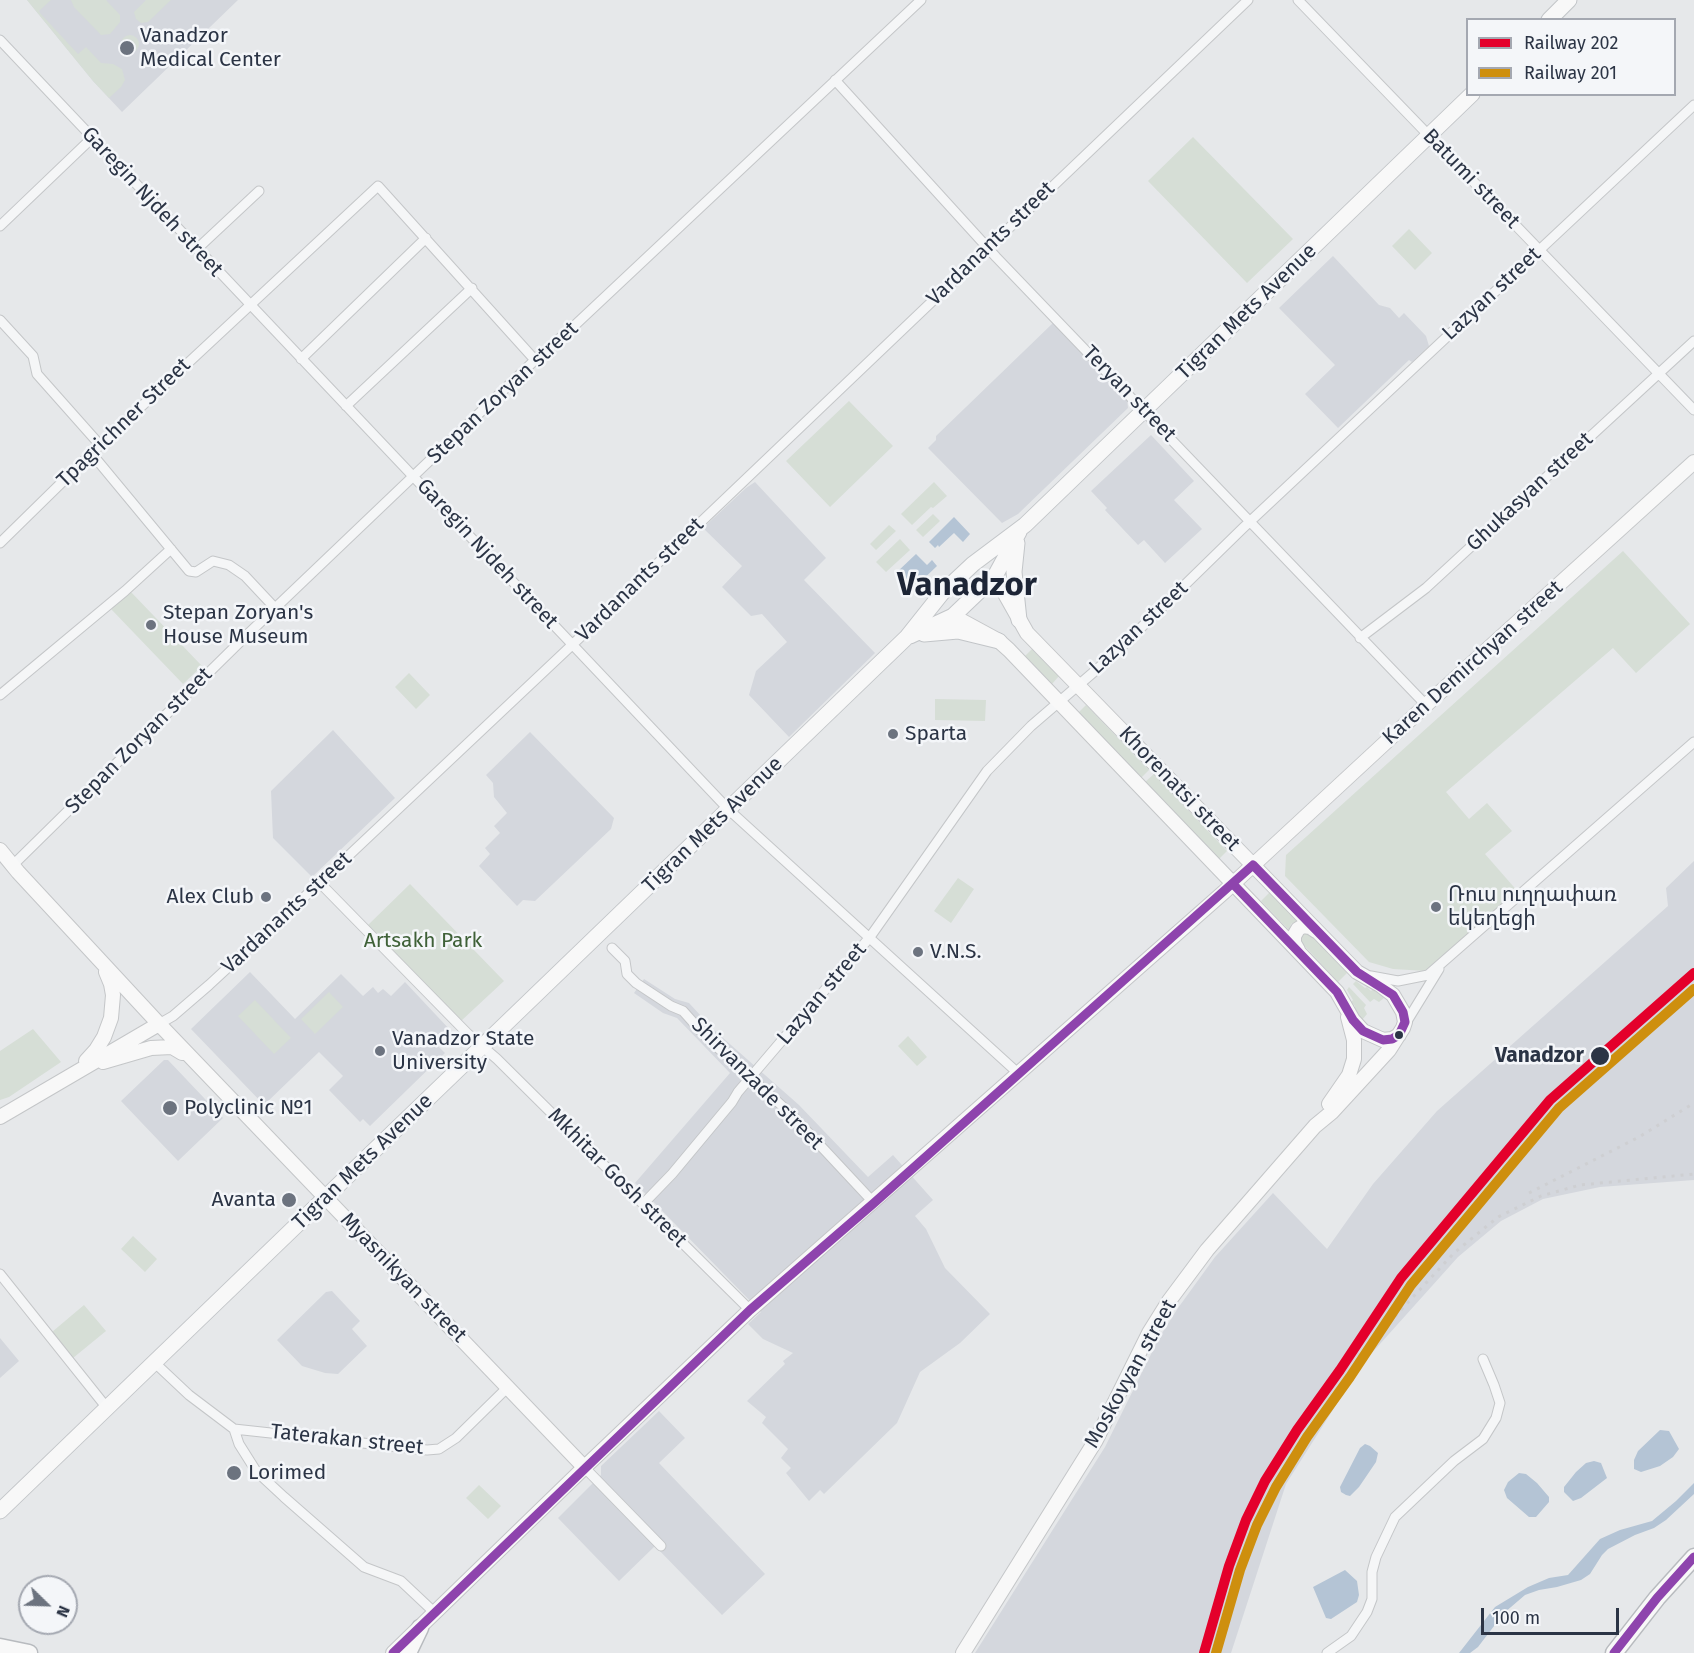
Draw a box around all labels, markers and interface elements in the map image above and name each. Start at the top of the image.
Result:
legend [1466,18,1676,96]
place label: Vanadzor Medical Center [140,23,281,73]
text: Railway 202 [1524,32,1618,54]
marker: Vanadzor Medical Center [118,39,136,57]
text: Railway 201 [1524,62,1617,84]
street label: Garegin Njdeh street [76,122,228,282]
street label: Batumi street [1417,124,1525,234]
street label: Vardanants street [922,177,1060,311]
street label: Tigran Mets Avenue [1172,239,1322,385]
street label: Lazyan street [1438,242,1546,346]
street label: Stepan Zoryan street [422,317,584,469]
street label: Teryan street [1077,341,1181,447]
street label: Tpagrichner Street [52,353,196,493]
street label: Ghukasyan street [1462,427,1598,557]
street label: Garegin Njdeh street [411,474,563,634]
street label: Vardanants street [571,513,709,647]
district label: Vanadzor [897,566,1037,606]
street label: Karen Demirchyan street [1378,575,1568,751]
street label: Lazyan street [1085,576,1193,680]
place label: Stepan Zoryan's House Museum [163,600,313,650]
marker: Stepan Zoryan's House Museum [144,618,158,632]
street label: Stepan Zoryan street [60,662,218,820]
place label: Sparta [905,721,967,747]
street label: Khorenatsi street [1113,721,1245,857]
marker: Sparta [886,727,900,741]
street label: Tigran Mets Avenue [638,752,788,898]
street label: Vardanants street [217,846,357,980]
place label: Ռուս ուղղափառ եկեղեցի [1448,882,1617,932]
place label: Alex Club [167,884,254,910]
marker: Alex Club [259,890,273,904]
marker: Ռուս ուղղափառ եկեղեցի [1429,900,1443,914]
park label: Artsakh Park [364,928,482,954]
street label: Lazyan street [772,938,872,1050]
place label: V.N.S. [930,939,982,965]
marker: V.N.S. [911,945,925,959]
street label: Shirvanzade street [686,1013,828,1155]
place label: Vanadzor State University [392,1026,535,1076]
unlabelled marker [1393,1029,1405,1041]
place label: Vanadzor [1495,1043,1584,1069]
marker: Vanadzor State University [373,1044,387,1058]
marker: Vanadzor [1589,1045,1611,1067]
street label: Tigran Mets Avenue [288,1089,438,1235]
place label: Polyclinic №1 [184,1095,313,1121]
marker: Polyclinic №1 [161,1099,179,1117]
street label: Mkhitar Gosh street [542,1103,692,1253]
place label: Avanta [211,1187,276,1213]
marker: Avanta [280,1191,298,1209]
street label: Myasnikyan street [335,1208,471,1348]
street label: Moskovyan street [1080,1295,1182,1453]
street label: Taterakan street [269,1419,425,1461]
place label: Lorimed [248,1460,326,1486]
marker: Lorimed [225,1464,243,1482]
north arrow [18,1575,78,1635]
scale bar [1484,1596,1622,1634]
text: N [52,1603,74,1620]
text: 100 m [1492,1607,1540,1629]

